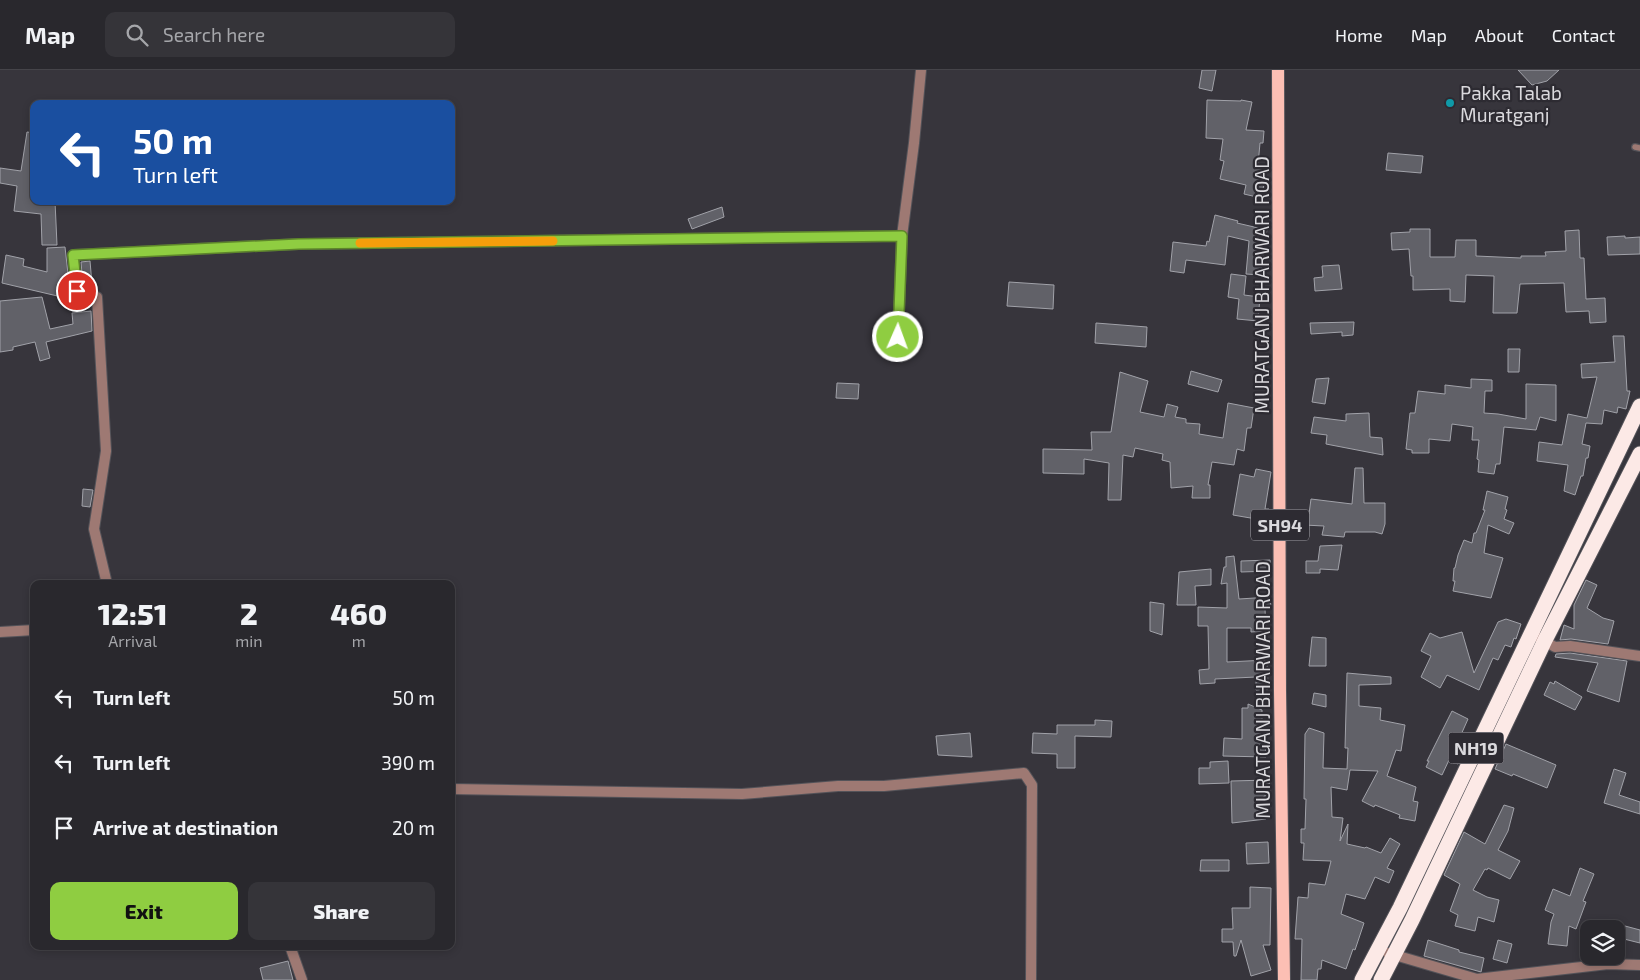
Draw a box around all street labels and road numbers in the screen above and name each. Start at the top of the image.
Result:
street label: MURATGANJ BHARWARI ROAD [1250,156,1273,414]
road number: SH94 [1251,510,1309,540]
street label: MURATGANJ BHARWARI ROAD [1251,561,1274,819]
road number: NH19 [1448,732,1504,764]

